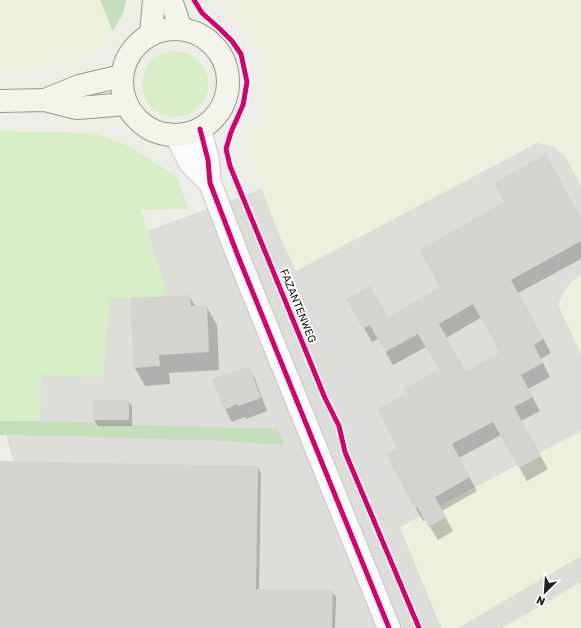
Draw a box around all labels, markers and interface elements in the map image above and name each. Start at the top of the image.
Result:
street label: FAZANTENWEG [277,267,319,345]
north arrow [525,572,565,612]
text: N [535,593,547,608]

